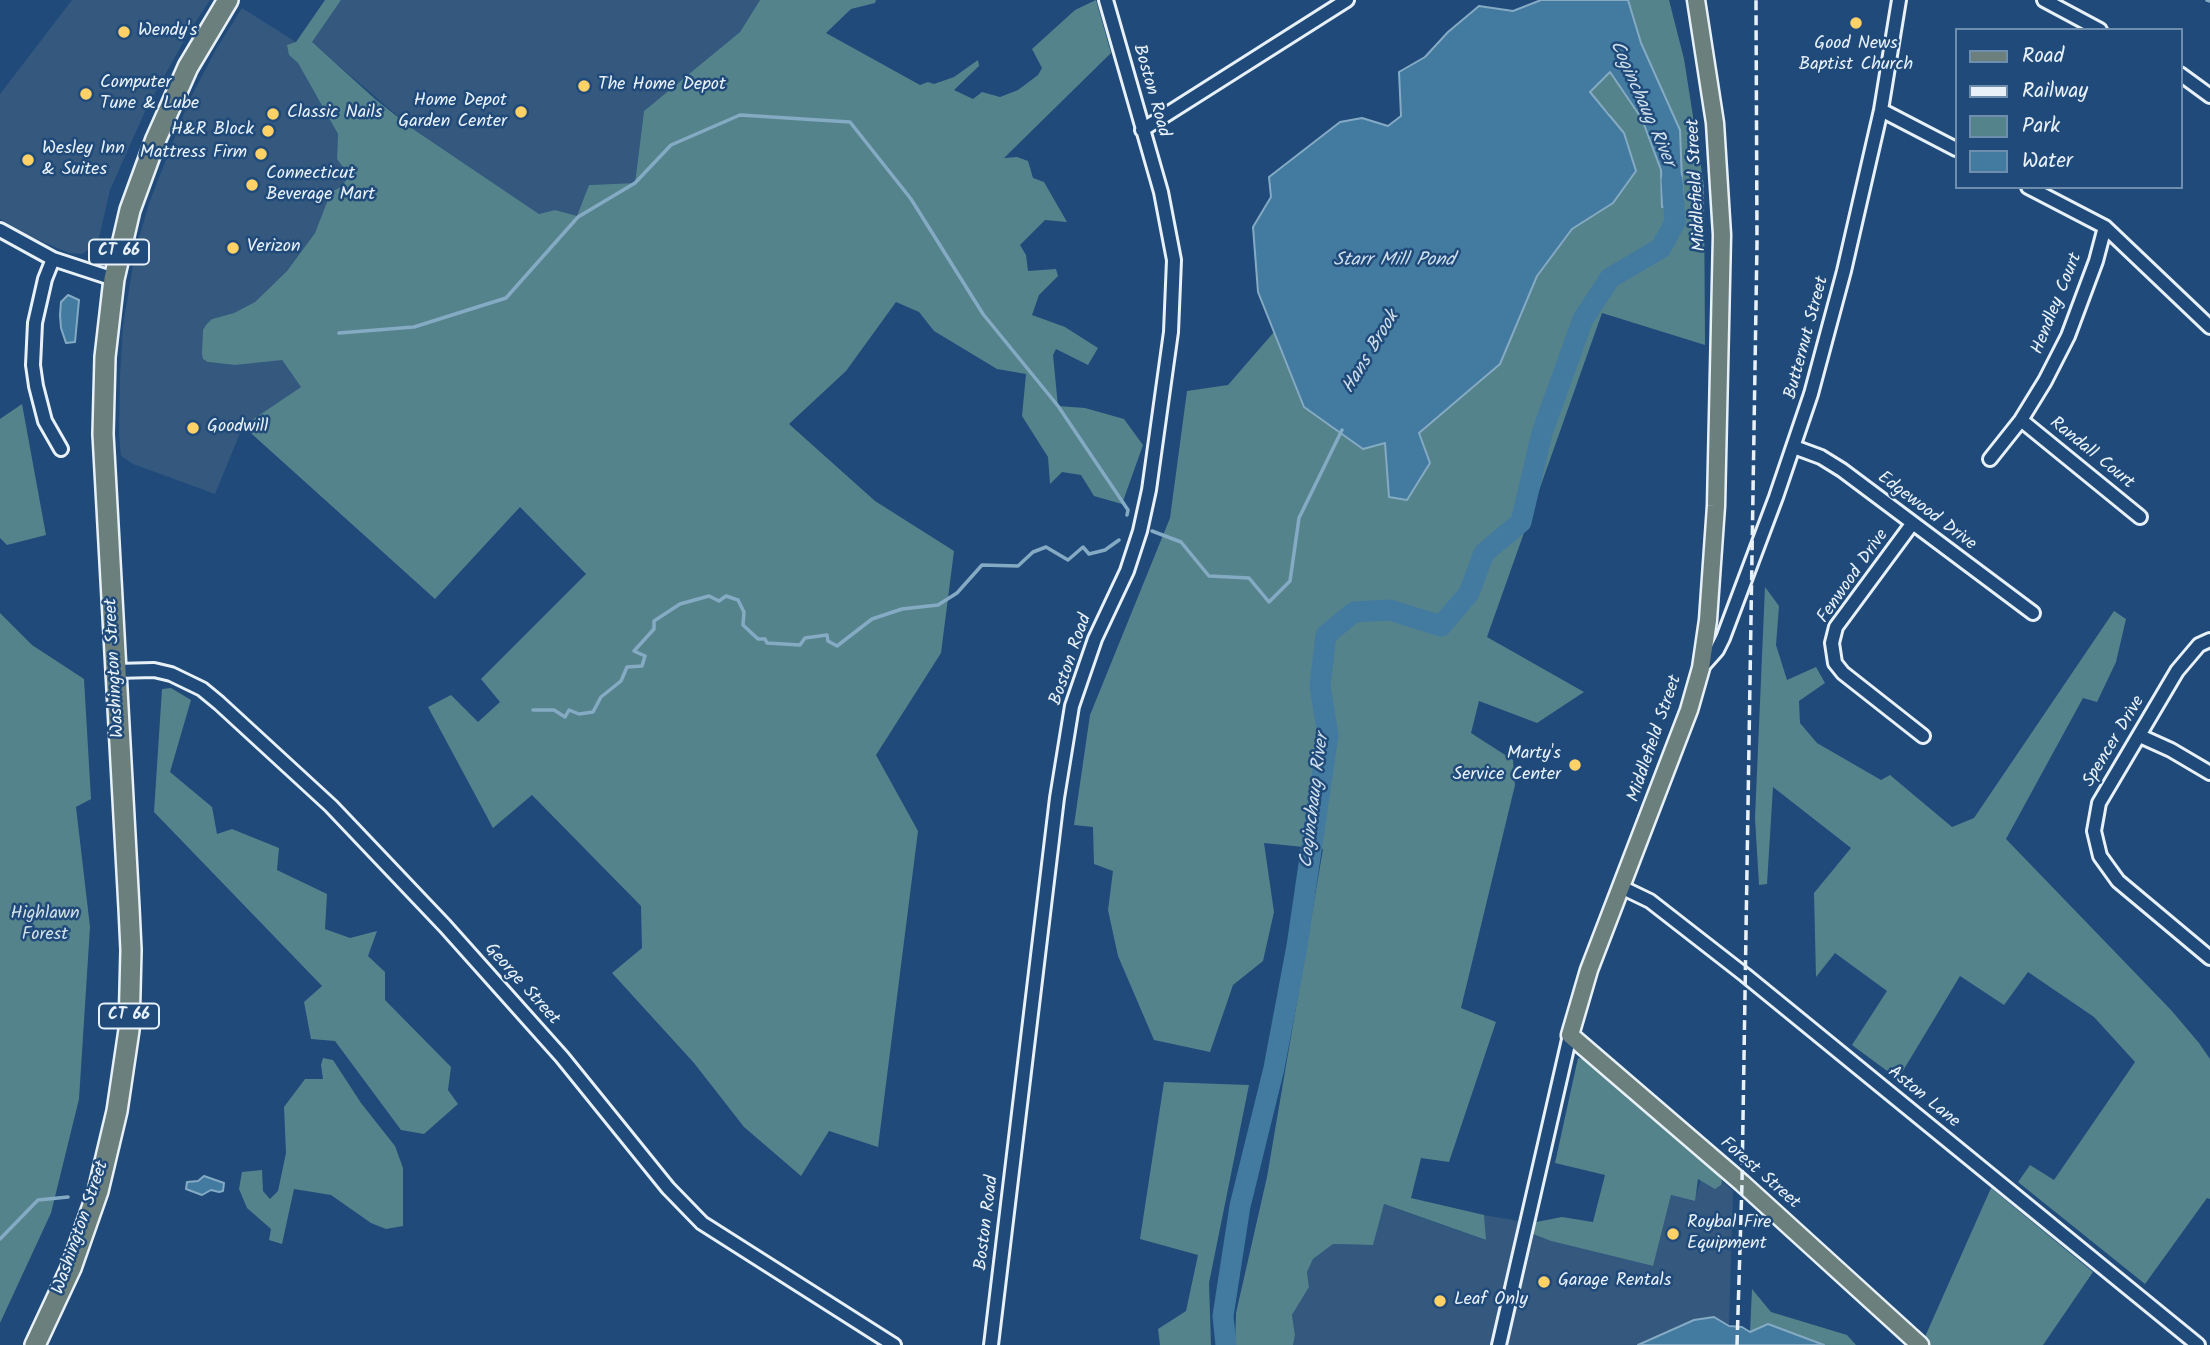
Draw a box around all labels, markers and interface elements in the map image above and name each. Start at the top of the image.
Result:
marker: Good News Baptist Church [1848,15,1864,31]
place label: Wendy's [138,21,197,43]
marker: Wendy's [116,24,132,40]
legend [1954,28,2182,189]
place label: Good News Baptist Church [1799,34,1913,76]
water label: Coginchaug River [1603,37,1679,171]
text: Road [2022,40,2064,73]
street label: Boston Road [1126,42,1174,140]
place label: Computer Tune & Lube [100,73,199,116]
place label: The Home Depot [598,75,726,97]
text: Railway [2022,75,2088,108]
marker: The Home Depot [576,78,592,94]
marker: Computer Tune & Lube [78,86,94,102]
place label: Home Depot Garden Center [398,91,507,134]
place label: Classic Nails [287,103,382,125]
marker: Home Depot Garden Center [513,104,529,120]
marker: Classic Nails [265,106,281,122]
text: Park [2022,110,2060,143]
street label: Middlefield Street [1684,118,1712,252]
place label: H&R Block [171,120,254,142]
marker: H&R Block [260,123,276,139]
place label: Wesley Inn & Suites [42,139,125,182]
place label: Mattress Firm [140,143,247,165]
text: Water [2022,145,2073,178]
marker: Mattress Firm [253,146,269,162]
marker: Wesley Inn & Suites [20,152,36,168]
place label: Connecticut Beverage Mart [266,164,375,206]
marker: Connecticut Beverage Mart [244,177,260,193]
place label: Verizon [247,237,301,259]
road number: CT 66 [89,240,149,264]
marker: Verizon [225,240,241,256]
street label: Hendley Court [2028,250,2088,358]
water label: Starr Mill Pond [1333,251,1455,273]
street label: Butternut Street [1781,274,1835,402]
water label: Hans Brook [1339,308,1405,398]
street label: Randall Court [2044,413,2138,495]
place label: Goodwill [207,417,269,439]
marker: Goodwill [185,420,201,436]
street label: Edgewood Drive [1872,468,1980,556]
street label: Fenwood Drive [1814,526,1894,628]
street label: Washington Street [102,598,130,738]
street label: Boston Road [1046,611,1098,709]
street label: Middlefield Street [1624,673,1688,805]
street label: Spencer Drive [2079,692,2151,792]
water label: Coginchaug River [1296,732,1336,870]
place label: Marty's Service Center [1453,744,1561,786]
marker: Marty's Service Center [1567,757,1583,773]
park label: Highlawn Forest [10,904,80,946]
street label: George Street [479,940,563,1030]
road number: CT 66 [99,1004,159,1028]
street label: Aston Lane [1883,1062,1963,1134]
street label: Forest Street [1715,1133,1803,1215]
street label: Washington Street [49,1158,115,1298]
street label: Boston Road [971,1174,1005,1272]
place label: Roybal Fire Equipment [1687,1213,1771,1256]
marker: Roybal Fire Equipment [1665,1226,1681,1242]
place label: Garage Rentals [1558,1271,1671,1293]
marker: Garage Rentals [1536,1274,1552,1290]
place label: Leaf Only [1454,1290,1528,1312]
marker: Leaf Only [1432,1293,1448,1309]

